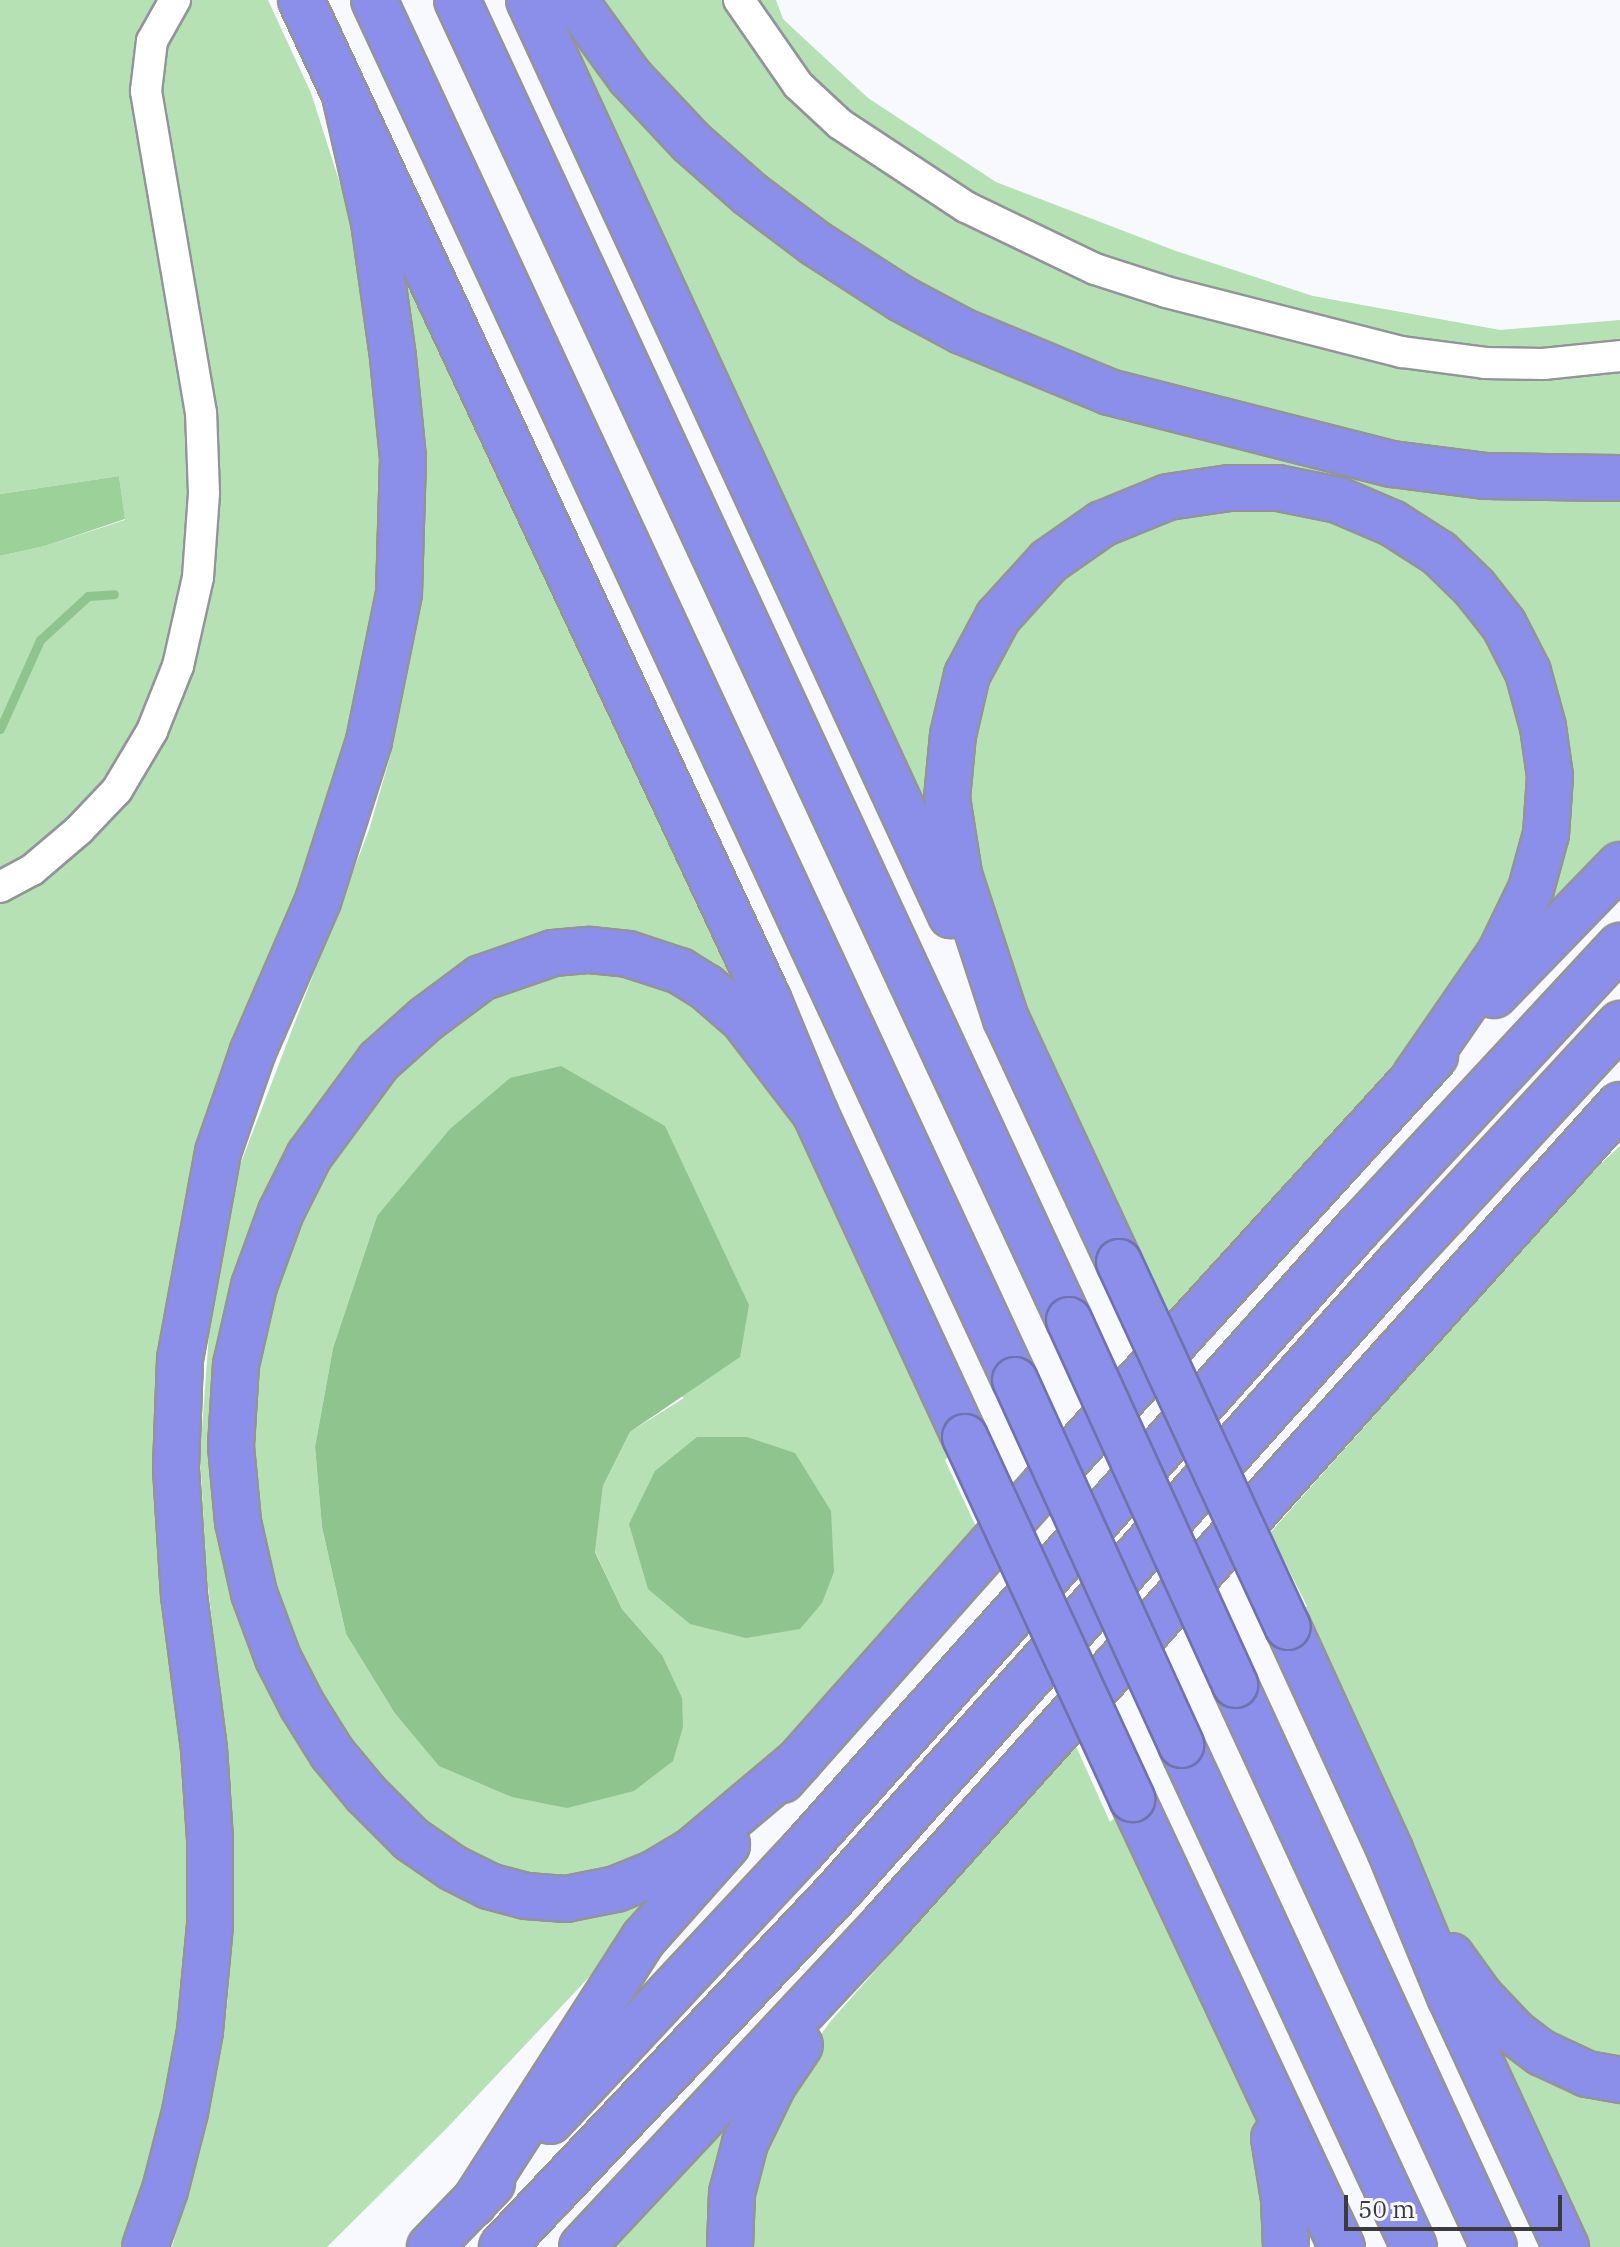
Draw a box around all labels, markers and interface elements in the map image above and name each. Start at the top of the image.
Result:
scale bar [1348,2179,1566,2229]
text: 50 m [1358,2193,1415,2225]

